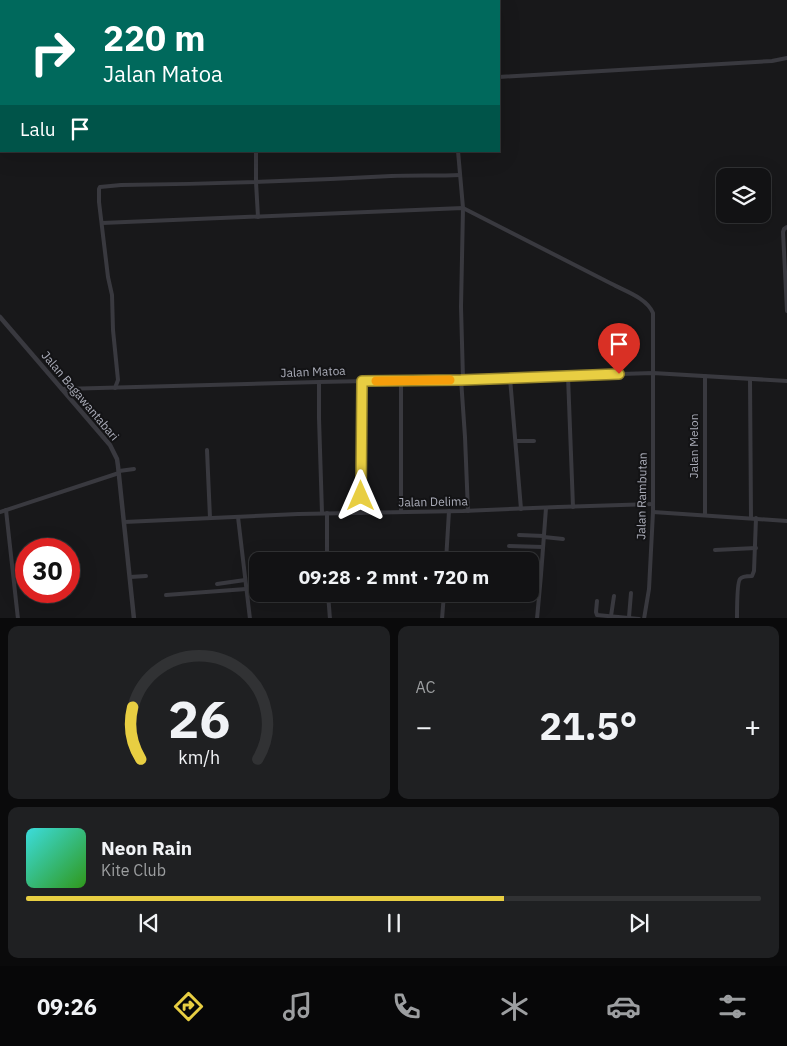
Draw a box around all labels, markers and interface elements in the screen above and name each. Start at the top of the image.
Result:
text: 220 m [103,15,206,61]
icon: right [20,20,85,85]
text: Jalan Matoa [103,59,223,88]
icon: arrive [66,115,94,143]
text: Lalu [20,117,56,141]
map controls [716,168,771,223]
button: layers [716,168,771,223]
pin [598,323,640,374]
icon: arrive [605,330,633,358]
street label: Jalan Bagawantabari [38,348,122,444]
street label: Jalan Matoa [280,363,346,380]
street label: Jalan Melon [686,414,701,478]
street label: Jalan Rambutan [633,452,650,540]
position arrow [334,469,386,521]
street label: Jalan Delima [398,493,469,510]
speed limit sign: 30 [15,538,80,603]
text: 09:28 · 2 mnt · 720 m [299,565,489,589]
text: AC [416,677,435,697]
text: 26 [168,685,230,752]
text: 21.5° [539,701,637,750]
text: − [416,708,432,745]
text: + [744,708,761,745]
text: km/h [178,746,220,769]
text: Neon Rain [101,836,192,860]
text: Kite Club [101,860,166,880]
icon: previous [135,909,163,937]
icon: pause [380,909,408,937]
icon: next [625,909,653,937]
icon: directions [171,989,206,1024]
icon: music [280,989,315,1024]
icon: phone [389,989,424,1024]
icon: climate [497,989,532,1024]
icon: car [606,989,641,1024]
icon: filters [715,989,750,1024]
text: 09:26 [37,992,97,1021]

